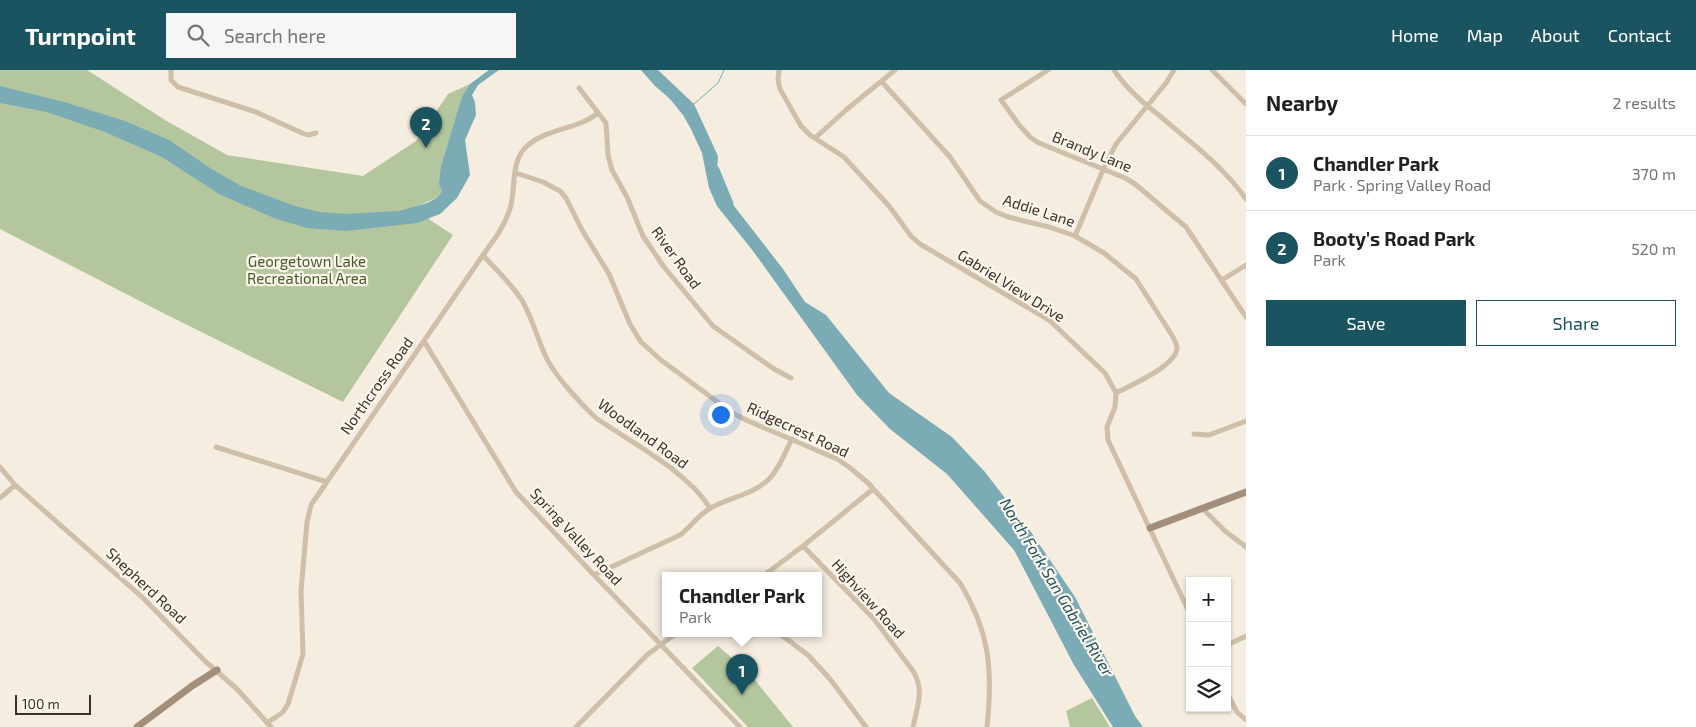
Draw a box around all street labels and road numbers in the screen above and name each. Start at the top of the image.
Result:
street label: Brandy Lane [1050,127,1135,175]
street label: Addie Lane [1001,190,1077,230]
street label: River Road [648,223,705,292]
street label: Gabriel View Drive [955,245,1068,325]
street label: Northcross Road [336,333,416,437]
street label: Woodland Road [595,394,692,472]
street label: Ridgecrest Road [745,398,852,461]
street label: Spring Valley Road [527,484,626,589]
street label: Shepherd Road [103,544,190,627]
street label: Highview Road [828,555,909,642]

